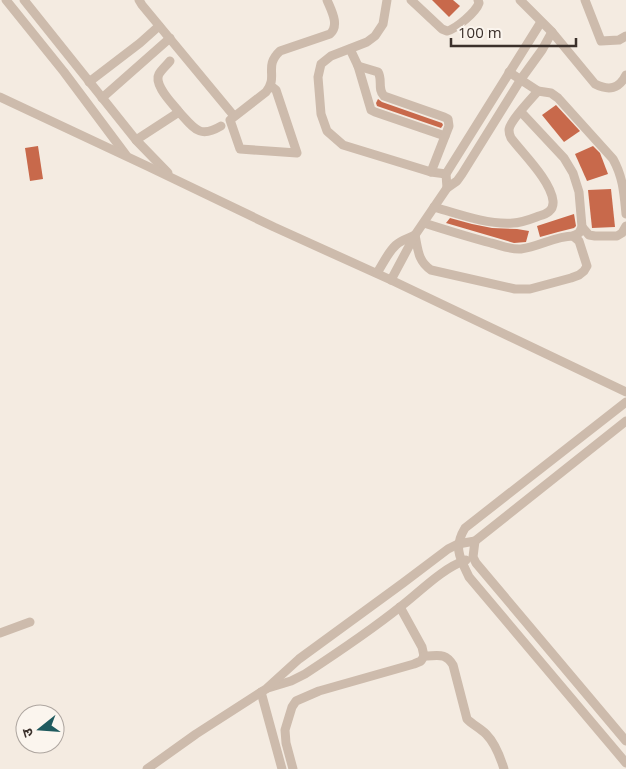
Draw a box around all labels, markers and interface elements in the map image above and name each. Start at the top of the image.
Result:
scale bar [451,15,576,47]
text: 100 m [458,22,502,42]
north arrow [15,704,65,754]
text: उ [17,725,37,740]

